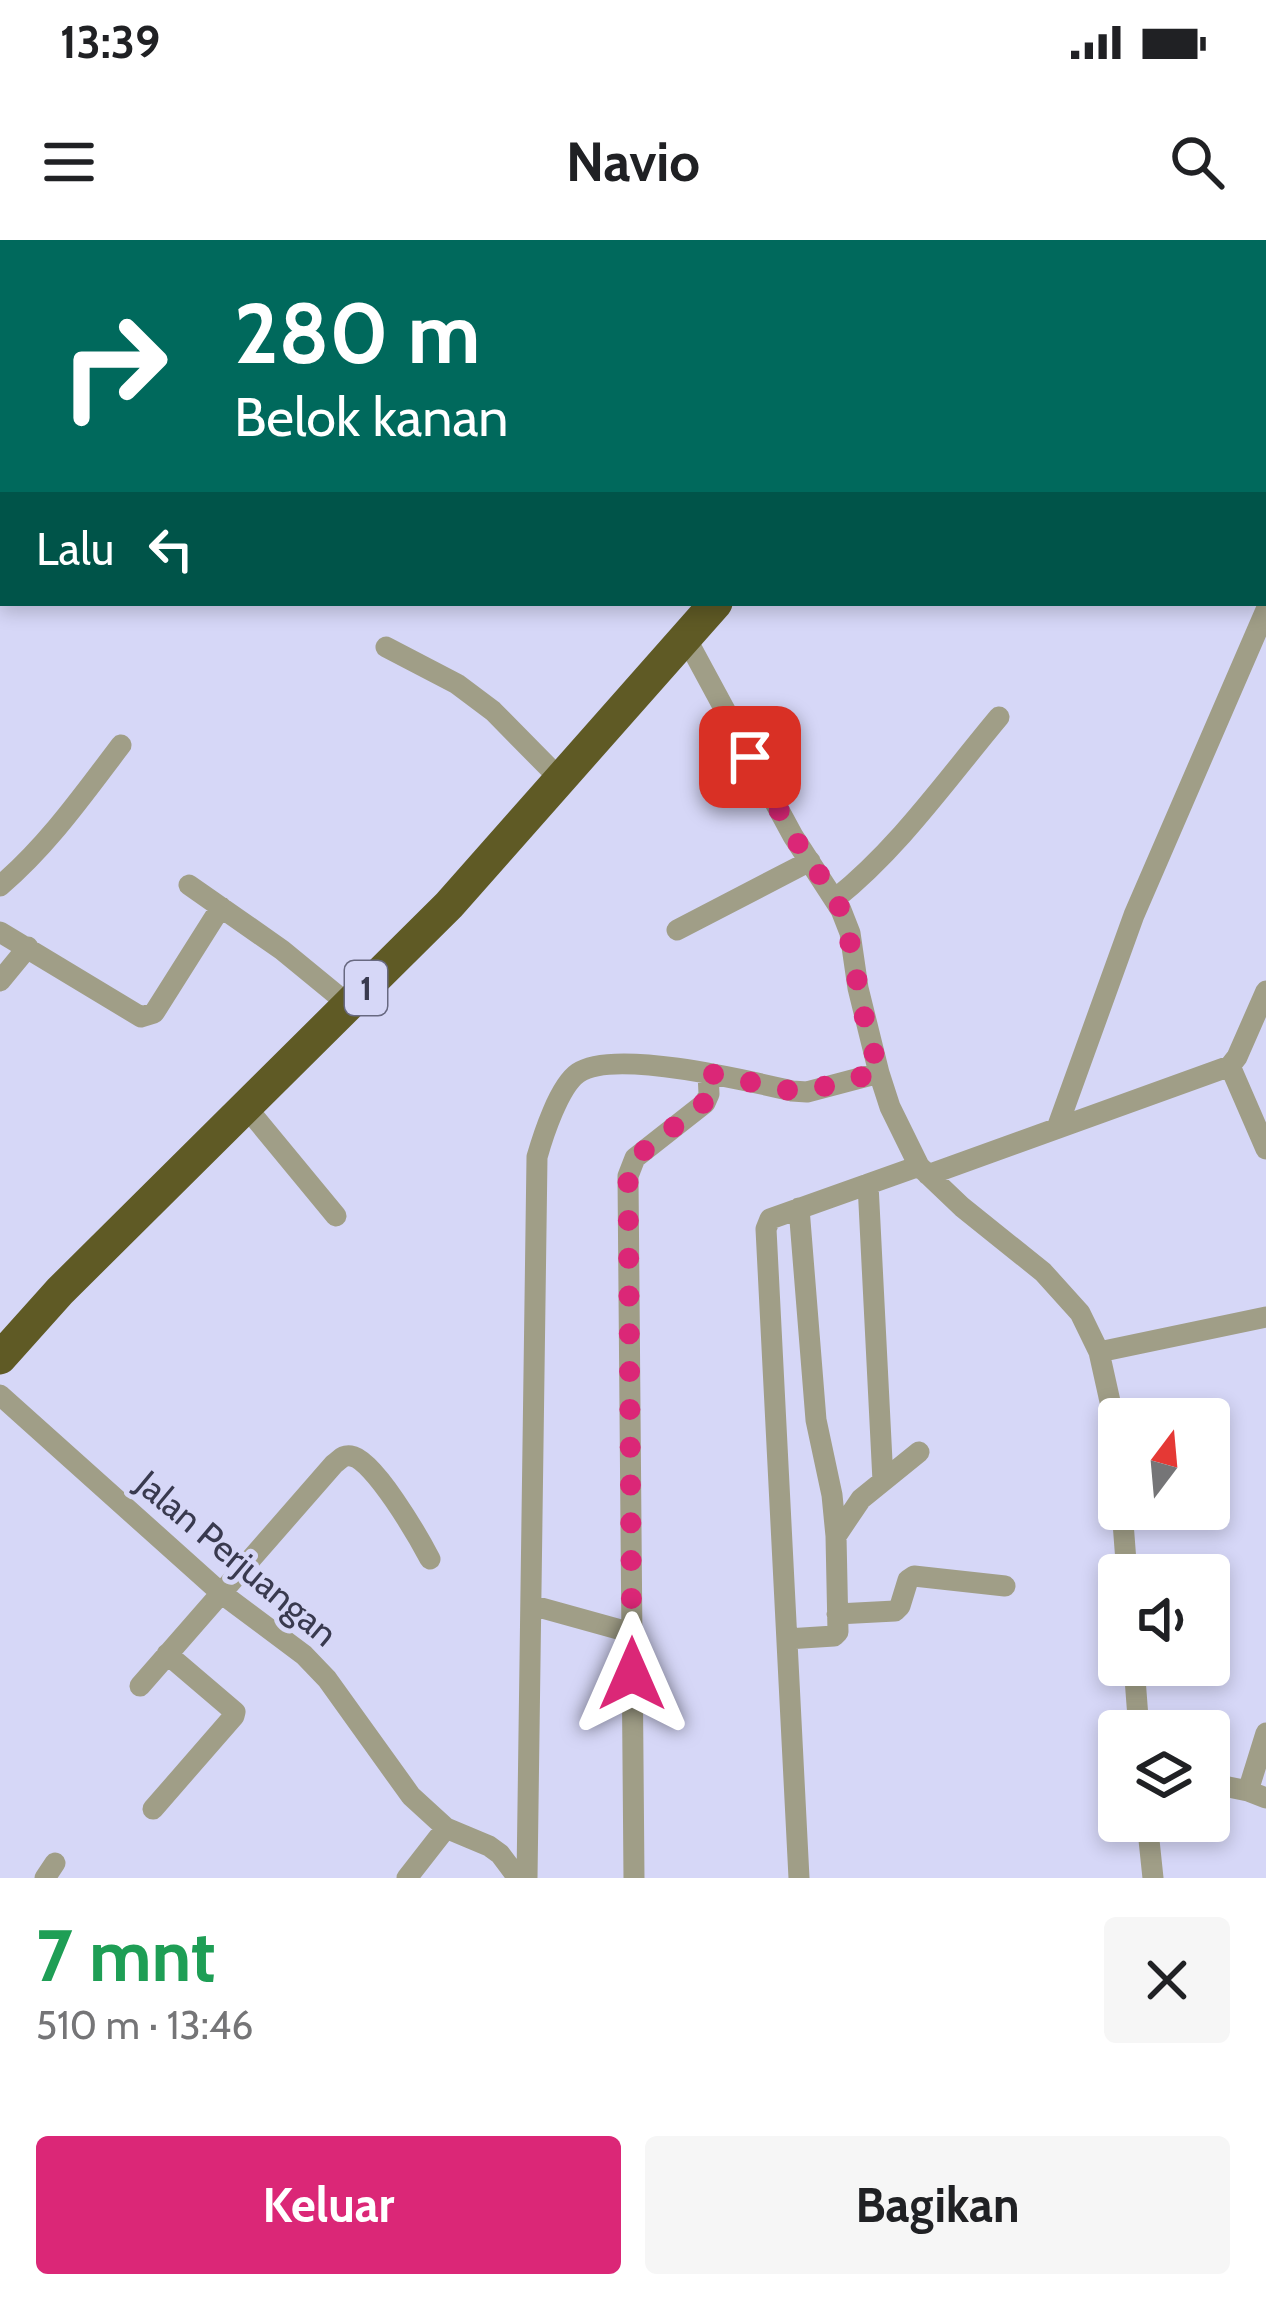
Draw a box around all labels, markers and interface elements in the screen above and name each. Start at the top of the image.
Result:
text: 13:39 [60,15,160,69]
icon: menu [36,129,102,195]
text: Navio [566,129,700,195]
icon: search [1164,129,1230,195]
text: 280 m [234,282,480,384]
icon: right [36,288,192,444]
text: Belok kanan [234,384,509,450]
icon: left [138,516,204,582]
text: Lalu [36,522,114,576]
pin [699,706,801,808]
icon: arrive [717,724,783,790]
road number: 1 [345,961,387,1015]
north arrow [1098,1398,1230,1530]
map controls [1098,1398,1230,1842]
street label: Jalan Perjuangan [127,1460,347,1655]
button: sound [1098,1554,1230,1686]
position arrow [569,1611,695,1737]
button: layers [1098,1710,1230,1842]
text: 7 mnt [36,1912,216,1999]
button: close [1104,1917,1230,2043]
text: 510 m · 13:46 [36,2001,253,2049]
button: Keluar [36,2136,621,2274]
button: Bagikan [645,2136,1230,2274]

